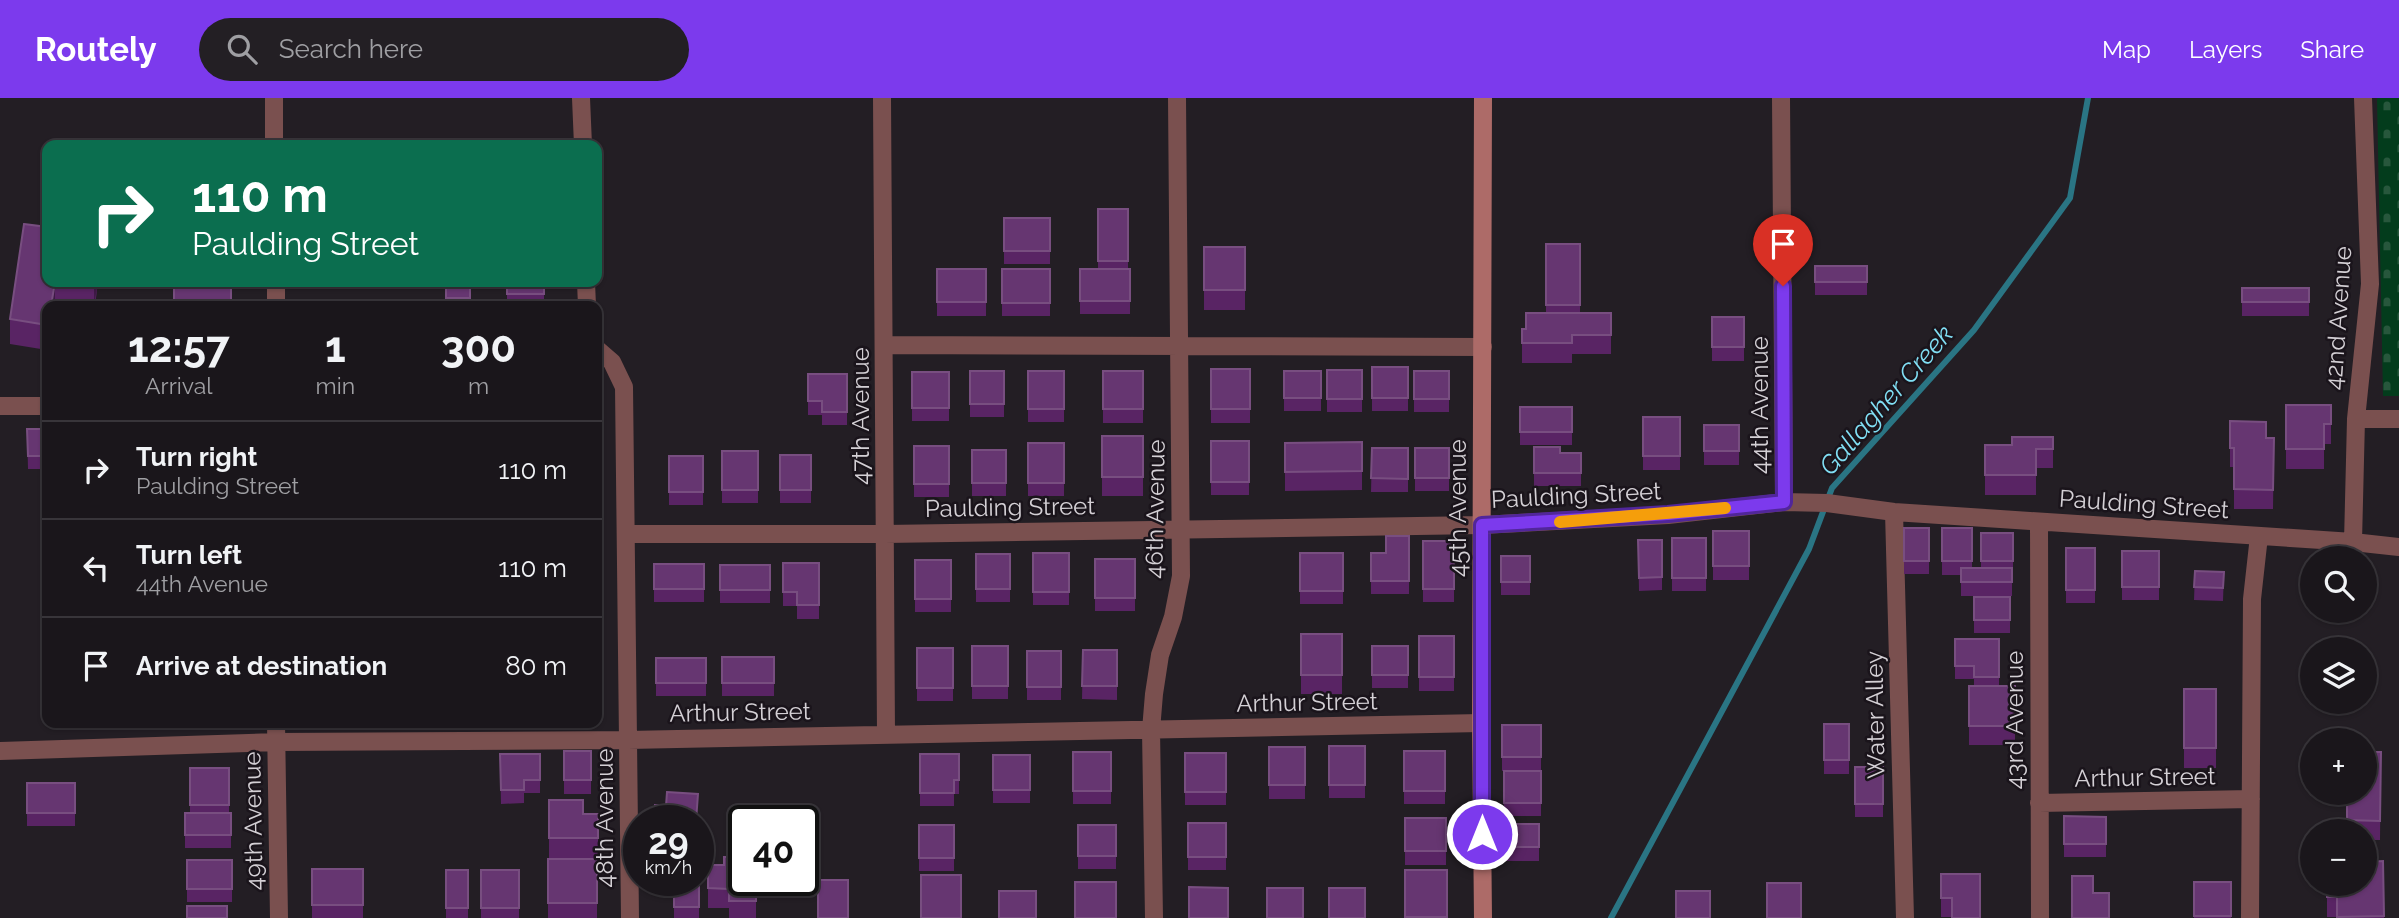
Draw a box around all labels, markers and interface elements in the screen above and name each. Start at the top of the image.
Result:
search box [199,18,689,81]
text: Routely [35,30,157,69]
icon: search [223,30,261,68]
text: Search here [279,34,423,64]
text: Map [2102,35,2151,64]
text: Layers [2189,35,2262,64]
text: Share [2300,35,2364,64]
text: 110 m [192,166,328,223]
icon: right [77,168,168,259]
pin [1753,214,1813,286]
text: Paulding Street [192,225,419,262]
icon: arrive [1764,225,1802,263]
street label: 42nd Avenue [2319,245,2357,391]
water label: Gallagher Creek [1813,319,1959,481]
text: 12:57 [128,323,230,372]
text: 1 [325,323,346,372]
text: 300 [441,323,516,372]
street label: 44th Avenue [1745,336,1774,474]
street label: 47th Avenue [846,347,875,485]
text: Arrival [145,372,212,399]
text: min [316,372,355,399]
text: m [468,372,489,399]
street label: 46th Avenue [1139,439,1171,579]
street label: 45th Avenue [1443,439,1472,577]
text: Turn right [136,442,257,472]
icon: right [77,451,115,489]
text: 110 m [498,455,567,485]
text: Paulding Street [136,472,299,499]
street label: Paulding Street [1490,476,1662,514]
street label: Paulding Street [2058,484,2230,524]
street label: Paulding Street [925,491,1095,523]
text: Turn left [136,540,242,570]
map controls [2300,546,2377,896]
button: search [2300,546,2377,623]
icon: left [77,549,115,587]
text: 110 m [498,553,567,583]
text: 44th Avenue [136,570,268,597]
button: layers [2300,637,2377,714]
icon: arrive [77,647,115,685]
text: Arrive at destination [136,651,387,681]
text: 80 m [505,651,567,681]
street label: Water Alley [1859,651,1891,779]
street label: 43rd Avenue [2000,651,2029,789]
street label: Arthur Street [1236,686,1378,718]
street label: Arthur Street [669,696,811,728]
button: + [2300,728,2377,805]
street label: 48th Avenue [590,749,619,887]
street label: 49th Avenue [237,751,269,891]
street label: Arthur Street [2074,761,2216,793]
position arrow [1445,797,1519,871]
speed limit sign: 40 [728,805,819,896]
button: − [2300,819,2377,896]
text: 29 [648,821,689,862]
text: km/h [645,857,692,878]

